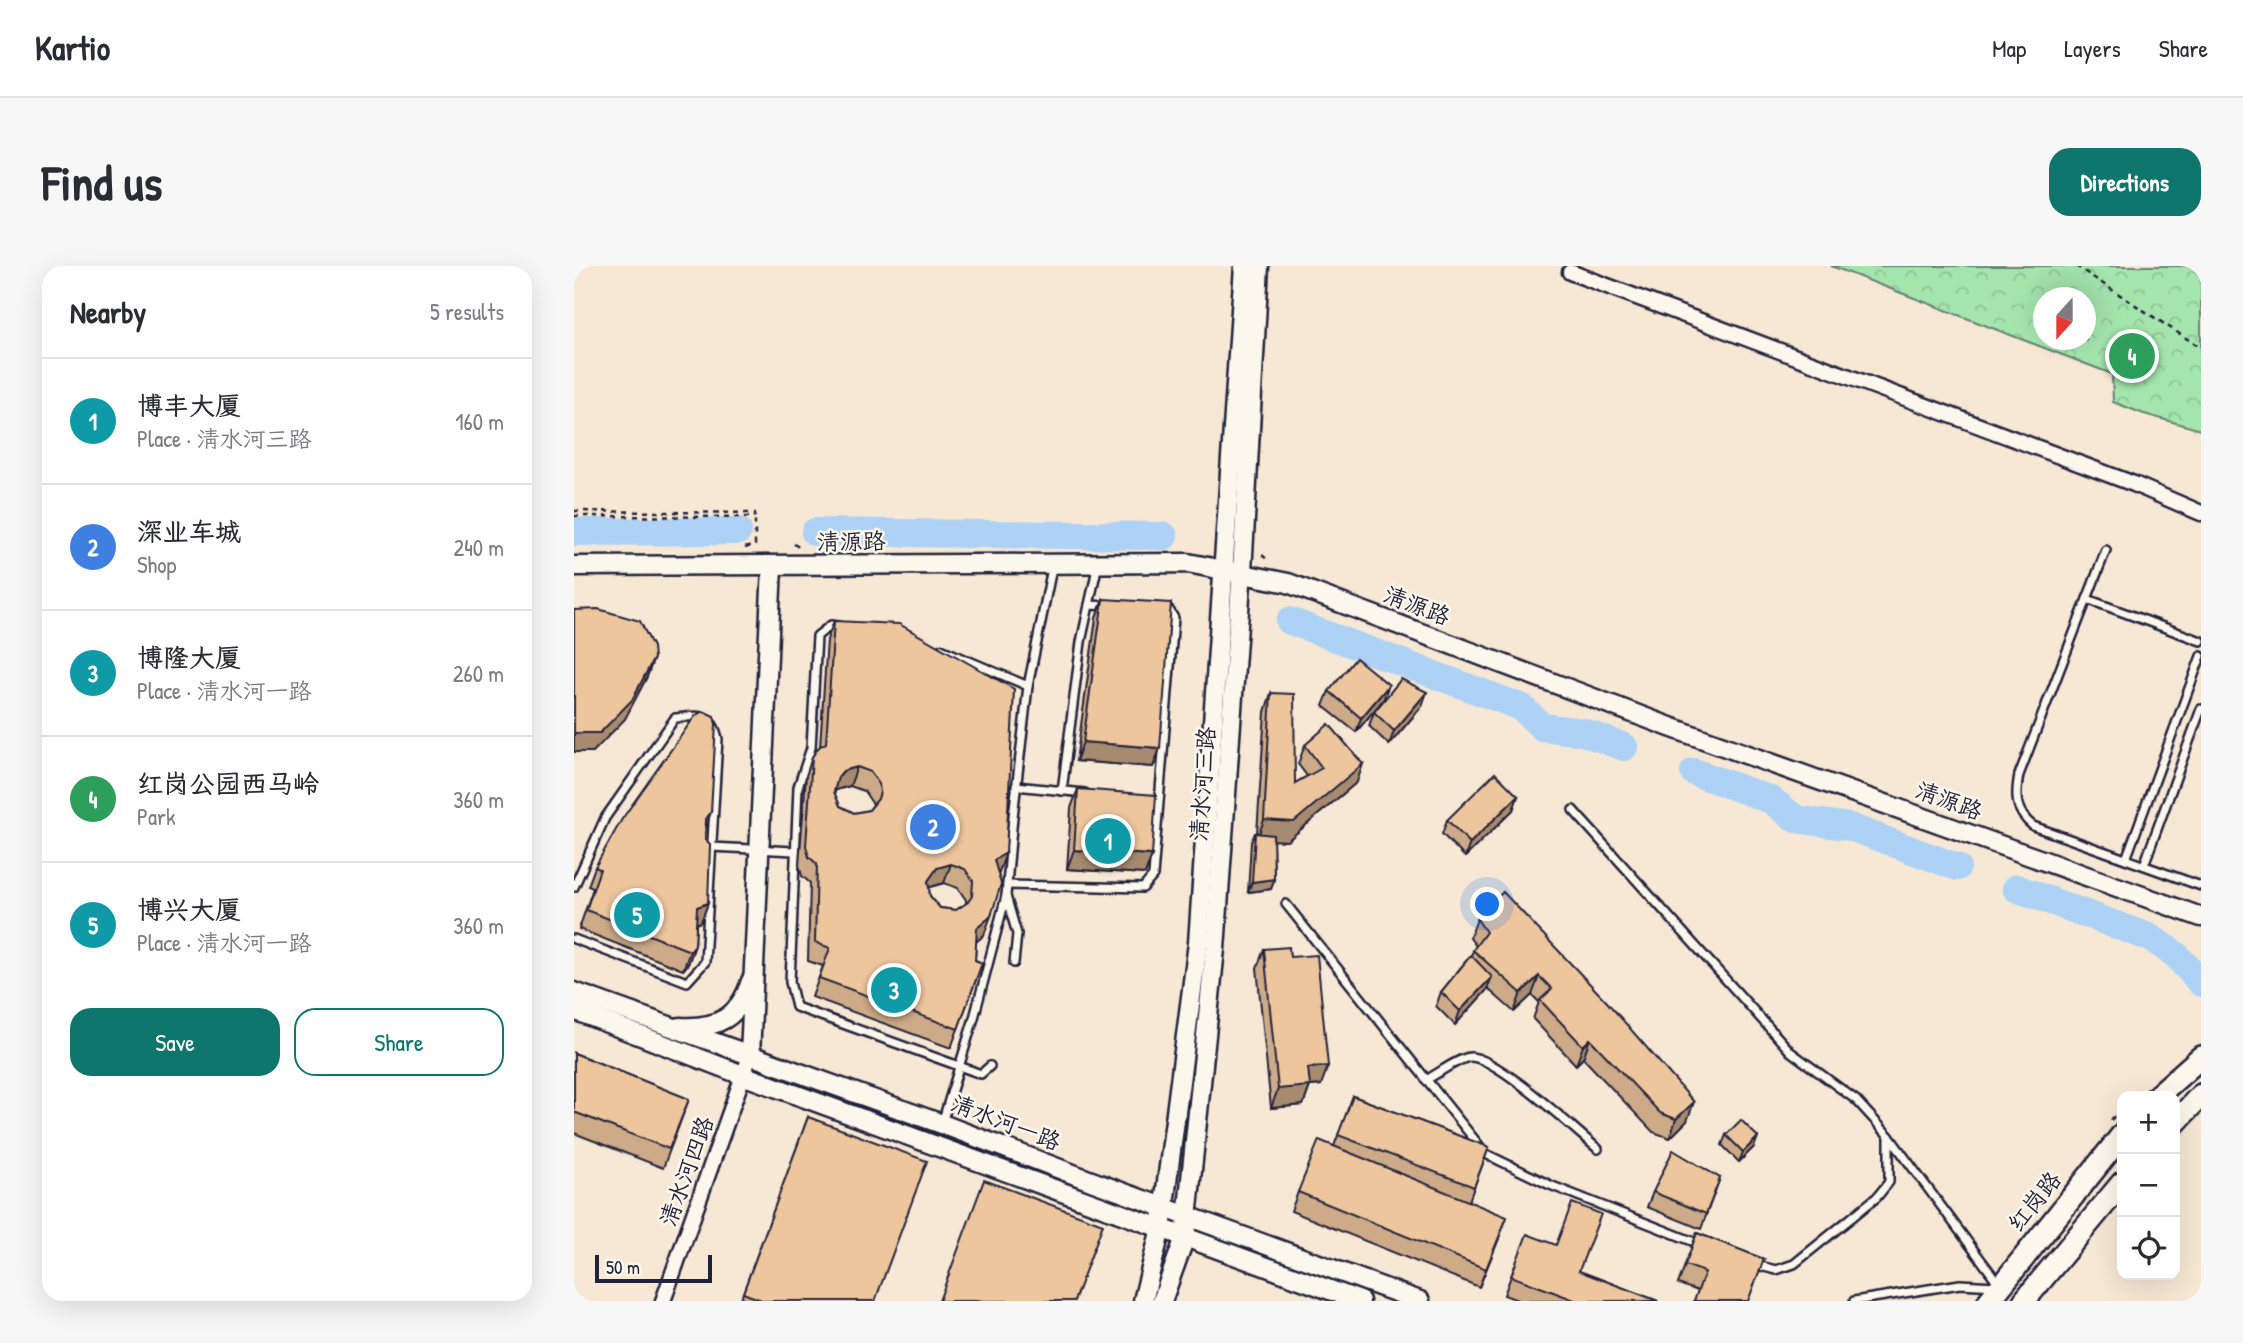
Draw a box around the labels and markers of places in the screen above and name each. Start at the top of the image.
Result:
pin: 4 [2109,330,2155,382]
pin: 2 [910,801,956,853]
pin: 1 [1085,815,1131,867]
pin: 5 [614,889,660,941]
pin: 3 [871,964,917,1016]

